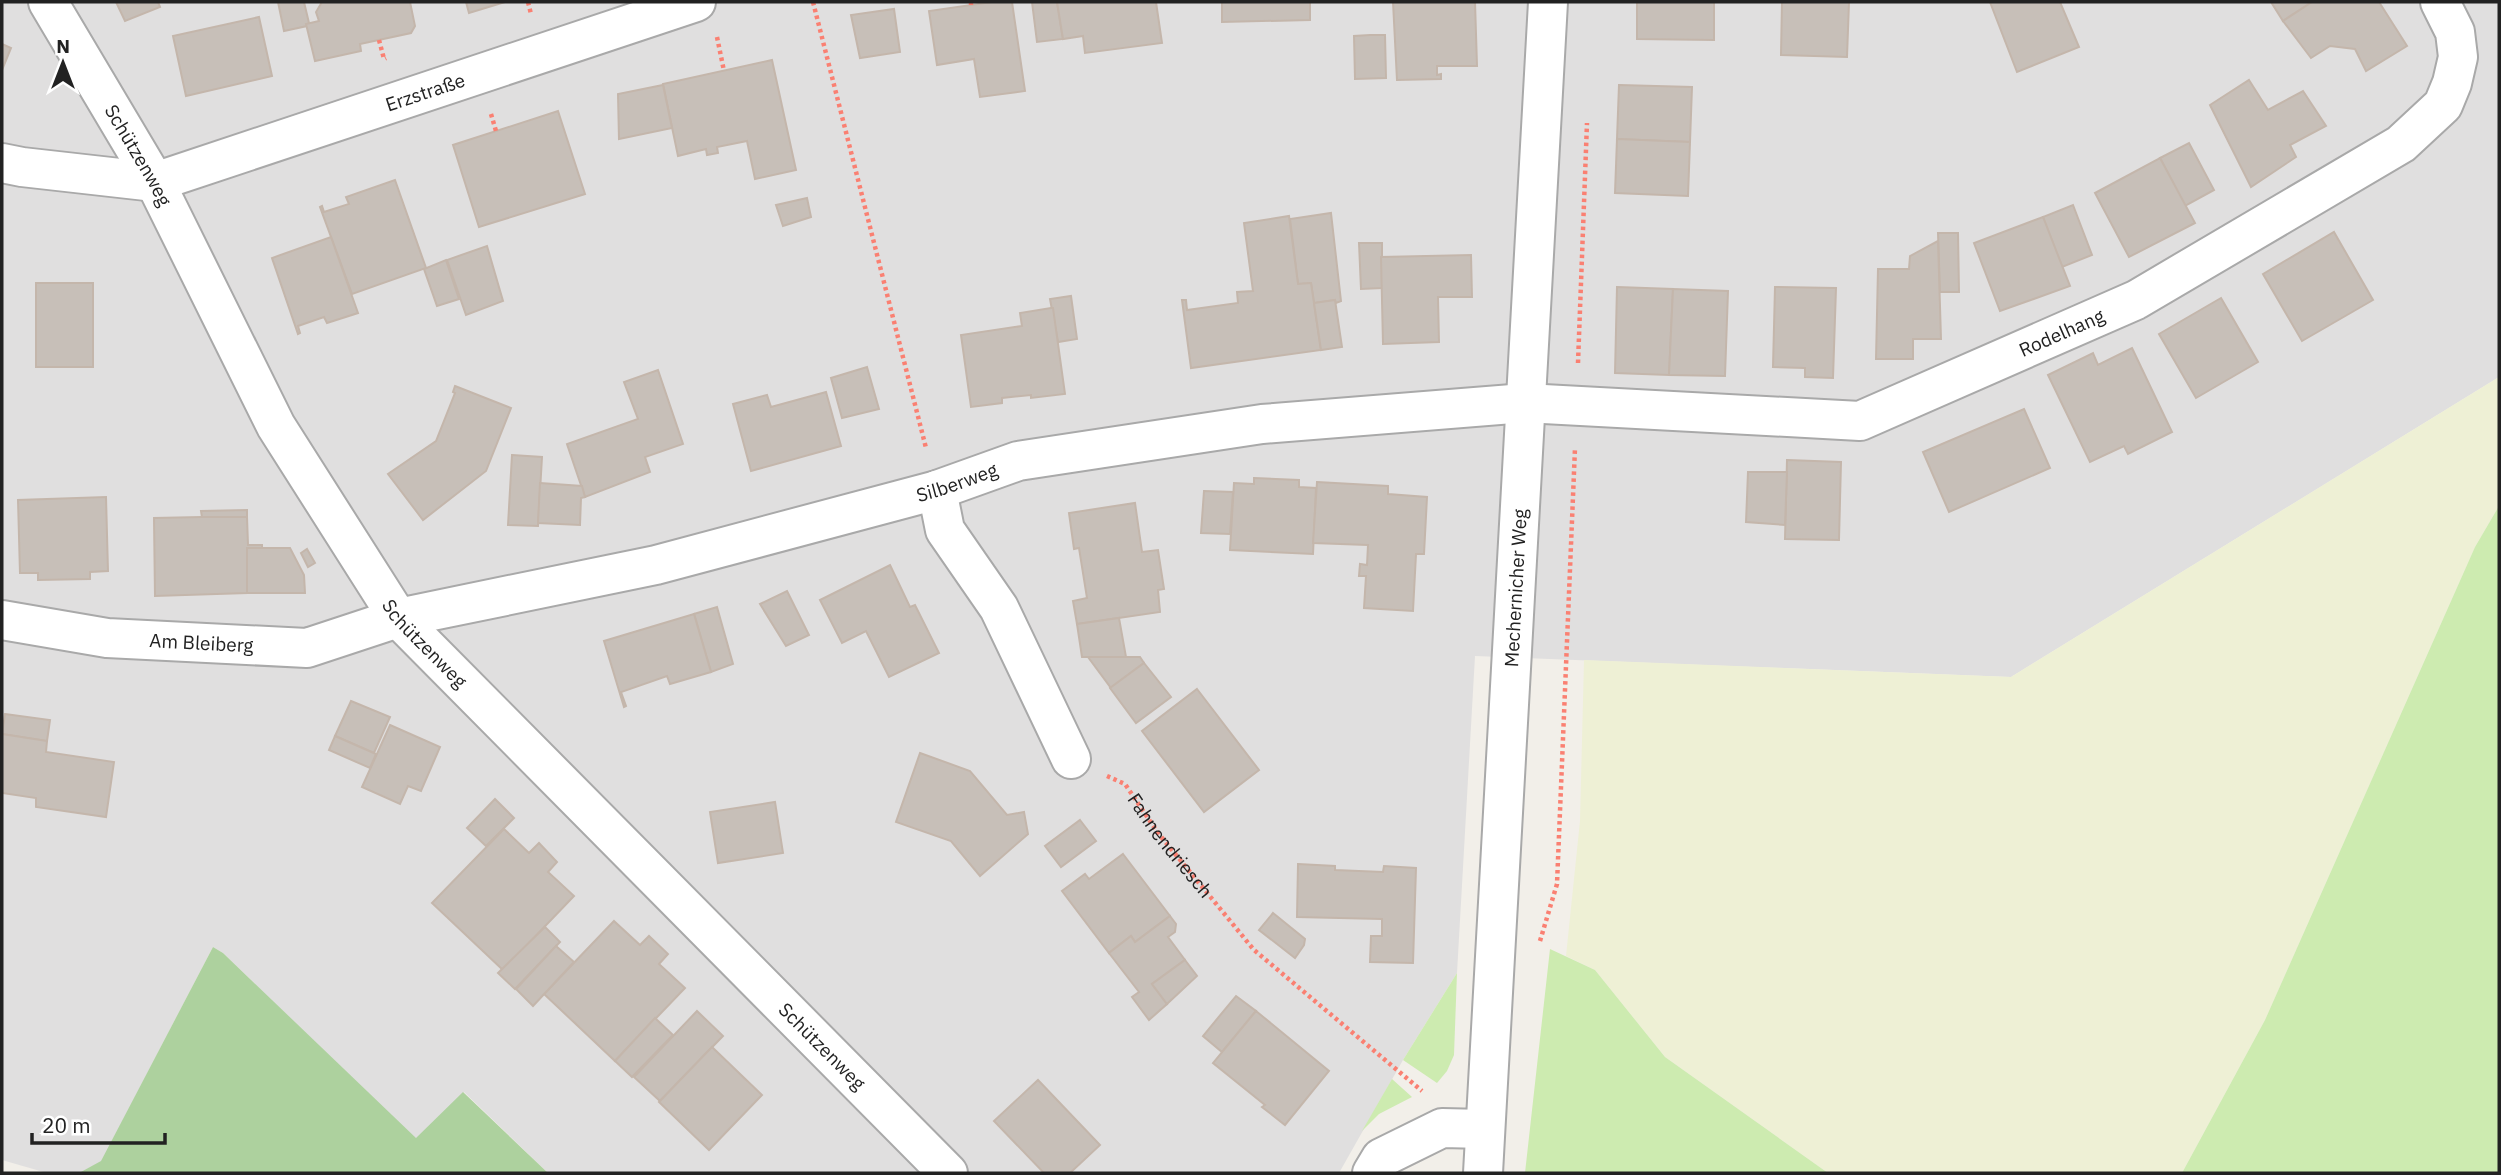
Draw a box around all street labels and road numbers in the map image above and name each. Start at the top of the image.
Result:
street label: Erzstraße [382,68,468,116]
street label: Schützenweg [100,100,177,210]
street label: Rodelhang [2015,303,2108,362]
street label: Silberweg [914,457,1001,507]
street label: Mechernicher Weg [1499,508,1532,668]
street label: Schützenweg [377,595,472,693]
street label: Am Bleiberg [149,628,254,657]
street label: Fahnendriesch [1123,788,1218,903]
street label: Schützenweg [774,997,871,1095]

